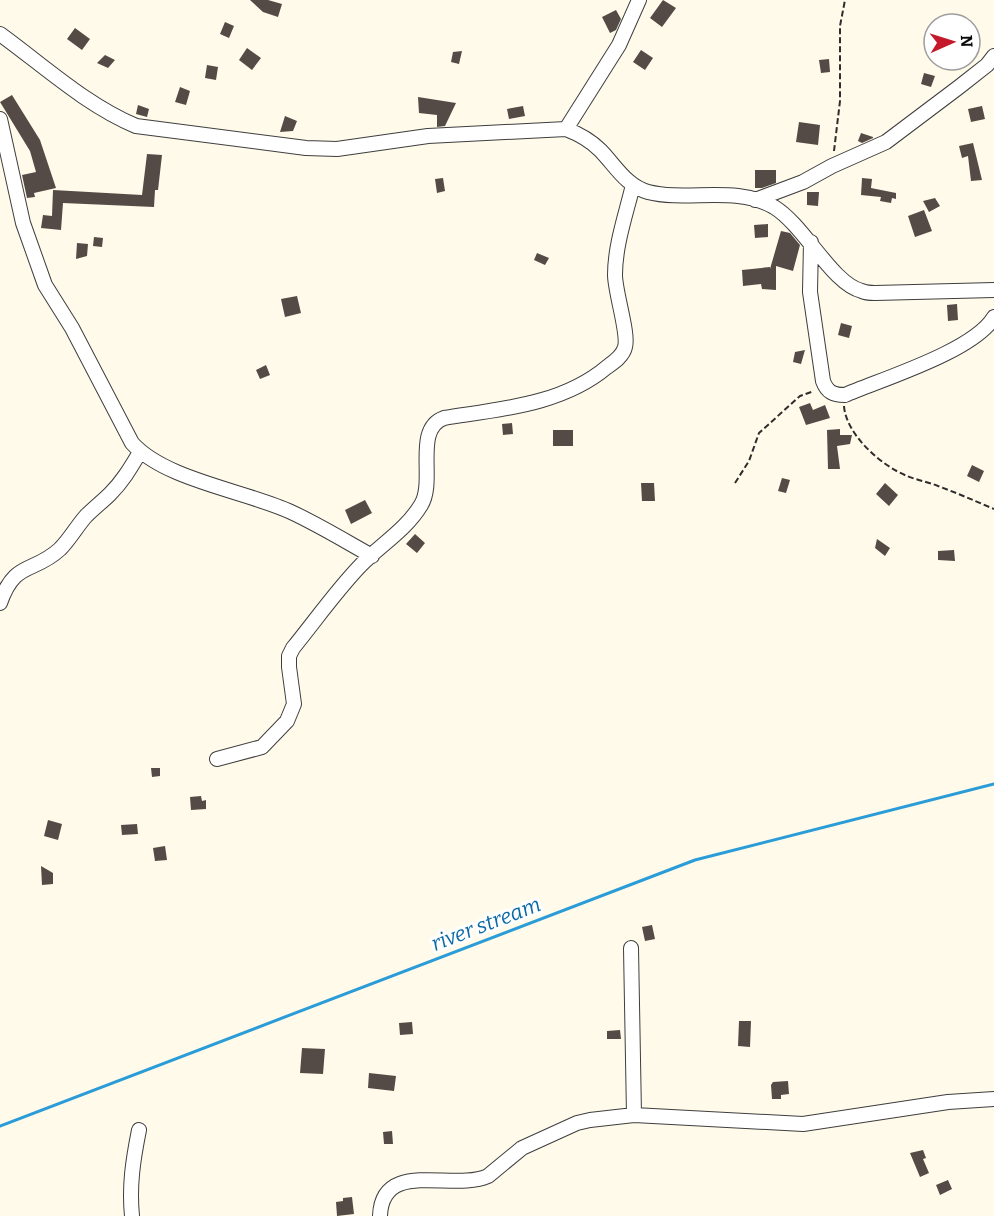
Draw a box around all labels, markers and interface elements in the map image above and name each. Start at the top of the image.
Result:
north arrow [922,12,982,72]
text: N [957,35,976,48]
water label: river stream [428,891,544,957]

